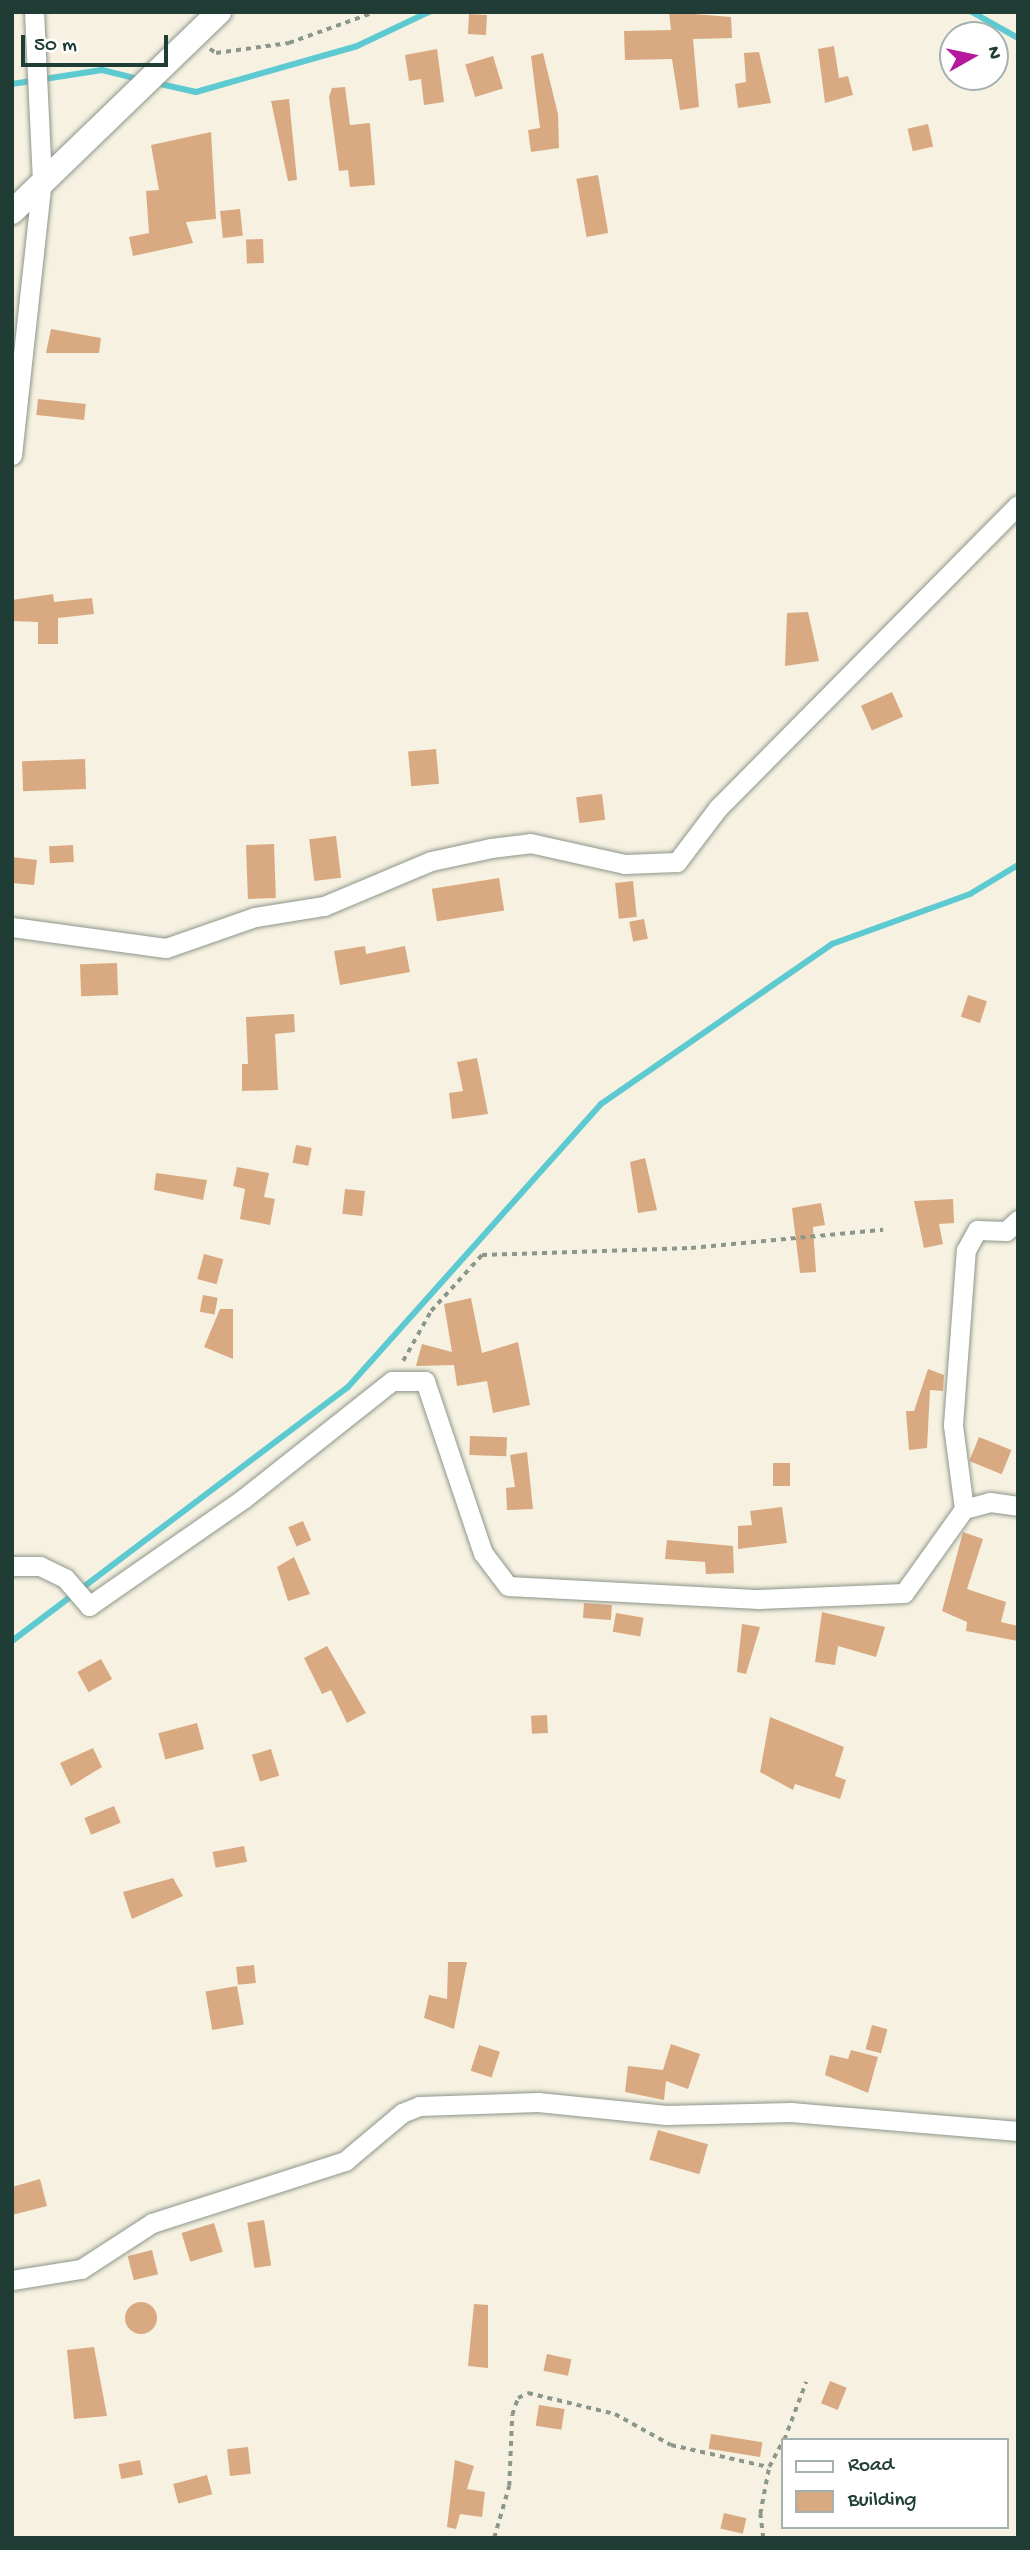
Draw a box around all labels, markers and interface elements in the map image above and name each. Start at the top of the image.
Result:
scale bar [24,21,172,65]
north arrow [939,21,1009,91]
text: 50 m [34,34,77,59]
text: N [981,45,1006,61]
legend [782,2438,1009,2529]
text: Road [848,2454,894,2479]
text: Building [848,2489,917,2514]

